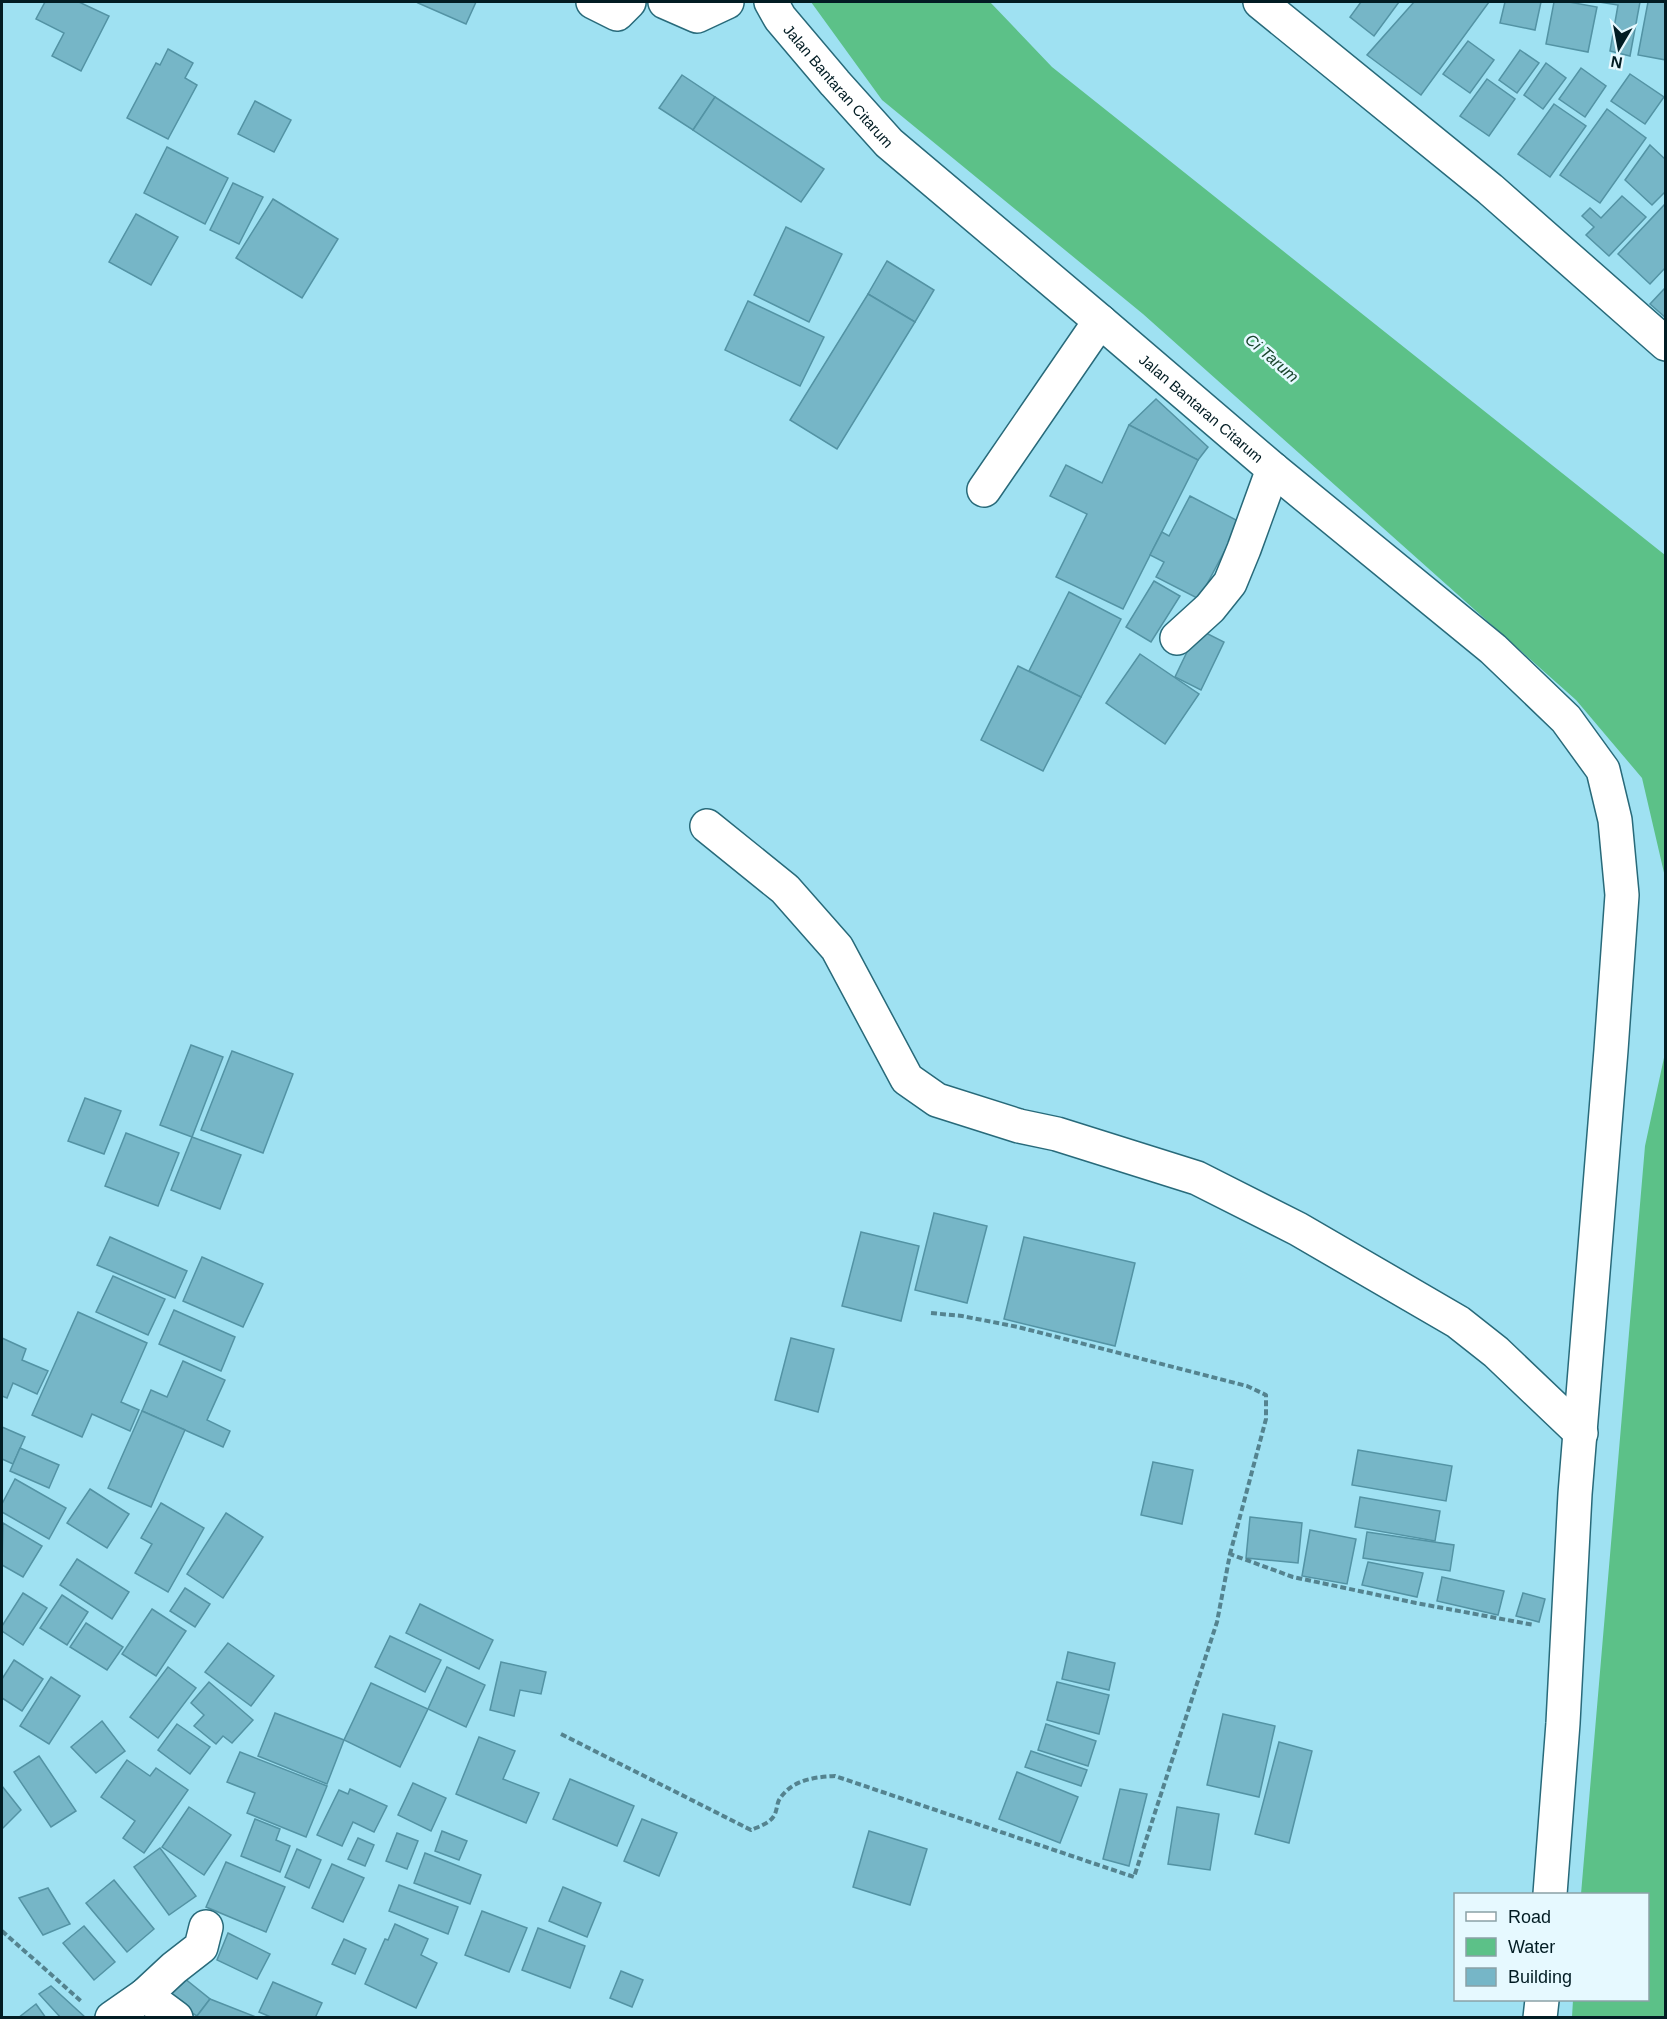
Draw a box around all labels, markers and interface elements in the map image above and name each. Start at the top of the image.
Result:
north arrow [1589,18,1649,78]
street label: Jalan Bantaran Citarum [780,21,897,151]
text: N [1609,53,1624,72]
water label: Ci Tarum [1242,330,1302,386]
street label: Jalan Bantaran Citarum [1136,350,1267,466]
legend [1454,1893,1649,2001]
text: Road [1508,1907,1551,1927]
text: Water [1508,1937,1555,1957]
text: Building [1508,1967,1572,1987]

